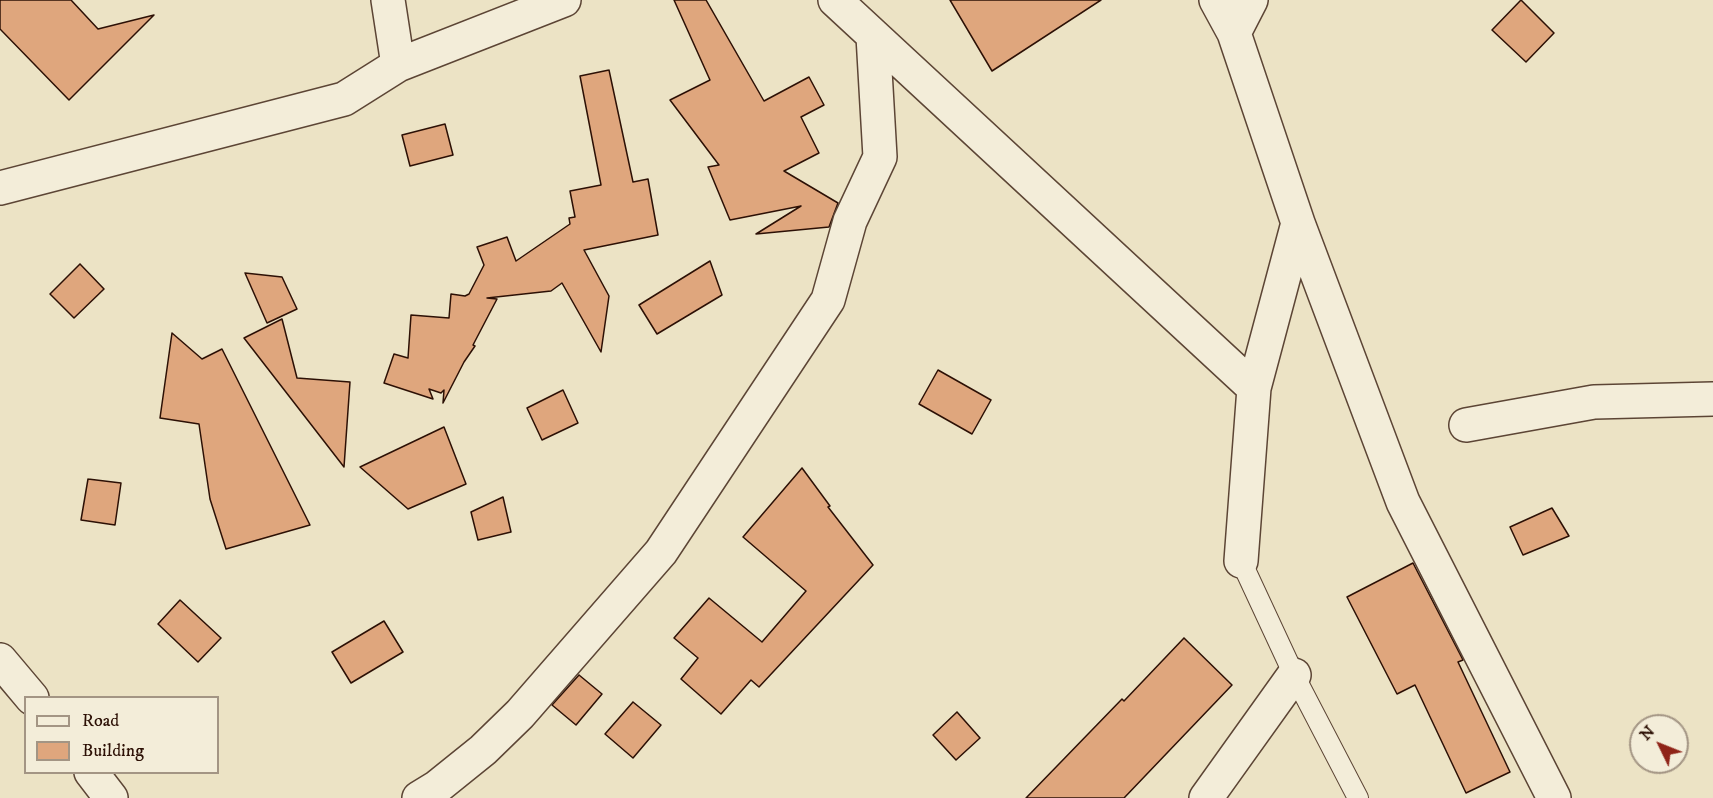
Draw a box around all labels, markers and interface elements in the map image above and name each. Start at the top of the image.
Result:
legend [24,696,219,774]
text: Road [82,710,119,732]
north arrow [1629,714,1689,774]
text: N [1635,721,1659,745]
text: Building [82,740,144,762]

